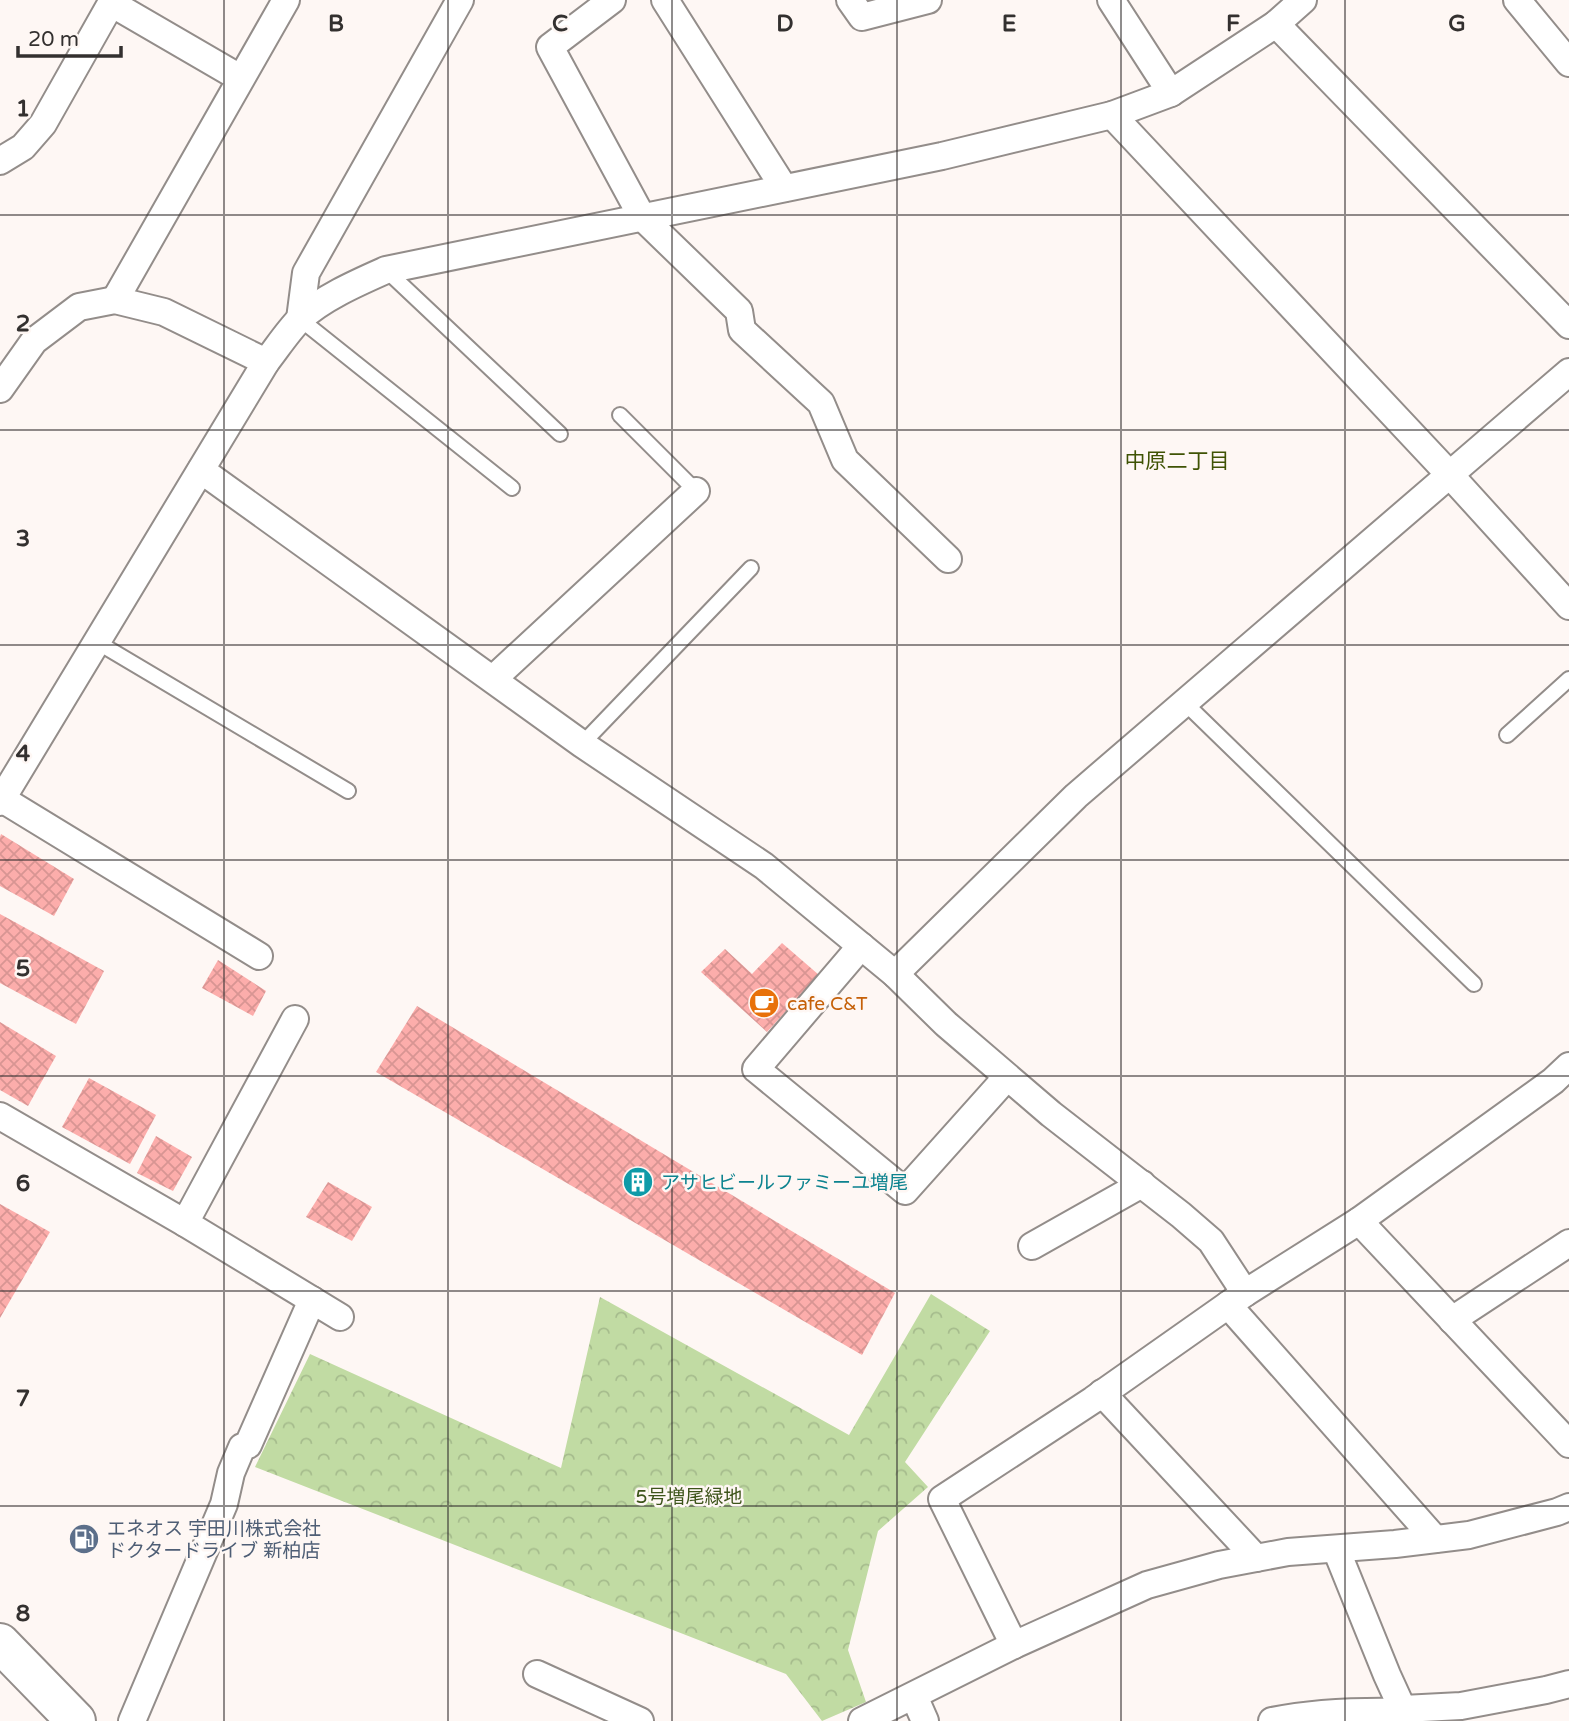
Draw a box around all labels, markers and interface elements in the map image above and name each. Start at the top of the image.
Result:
text: B [328,10,344,38]
text: C [552,10,568,38]
text: D [776,10,794,38]
text: E [1002,10,1016,38]
text: F [1226,10,1240,38]
text: G [1448,10,1466,38]
scale bar [18,14,121,58]
text: 20 m [28,27,79,52]
text: 1 [16,95,30,123]
text: 2 [16,310,30,338]
district label: 中原二丁目 [1125,449,1230,474]
text: 3 [16,525,30,553]
text: 4 [16,740,31,768]
text: 5 [16,955,30,983]
cafe icon: cafe C&T [747,986,781,1020]
place label: cafe C&T [787,993,868,1015]
building icon: アサヒビールファミーユ増尾 [621,1165,655,1199]
text: 6 [16,1170,30,1198]
place label: アサヒビールファミーユ増尾 [661,1172,908,1194]
text: 7 [16,1385,30,1413]
park label: 5号増尾緑地 [636,1486,742,1508]
place label: エネオス 宇田川株式会社 ドクタードライブ 新柏店 [107,1518,321,1562]
fuel station icon: エネオス 宇田川株式会社 ドクタードライブ 新柏店 [67,1522,101,1556]
text: 8 [16,1600,30,1628]

